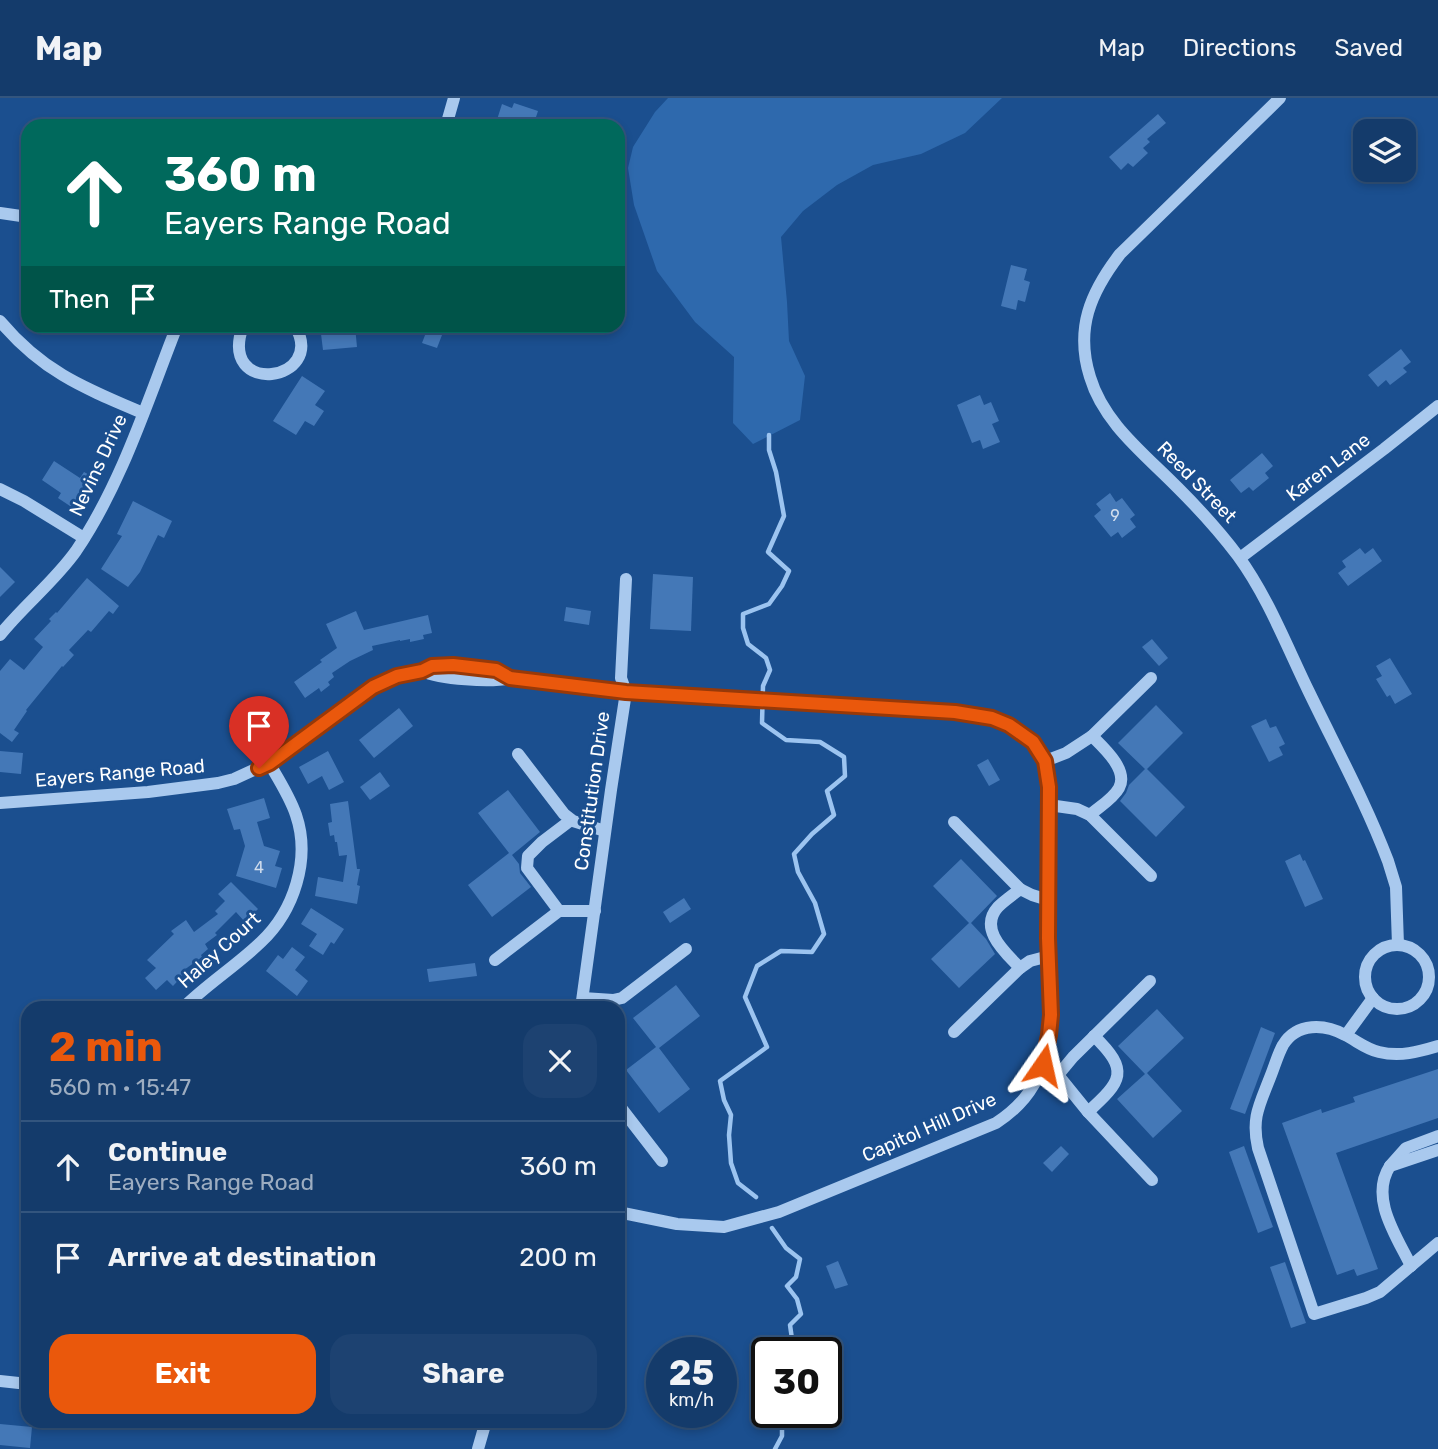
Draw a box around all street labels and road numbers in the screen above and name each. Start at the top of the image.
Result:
street label: Nevins Drive [64,410,132,520]
street label: Karen Lane [1282,428,1374,506]
street label: Reed Street [1152,436,1242,528]
street label: Constitution Drive [569,710,615,872]
street label: Eayers Range Road [34,754,206,792]
street label: Haley Court [173,907,265,993]
street label: Capitol Hill Drive [858,1087,1000,1167]

